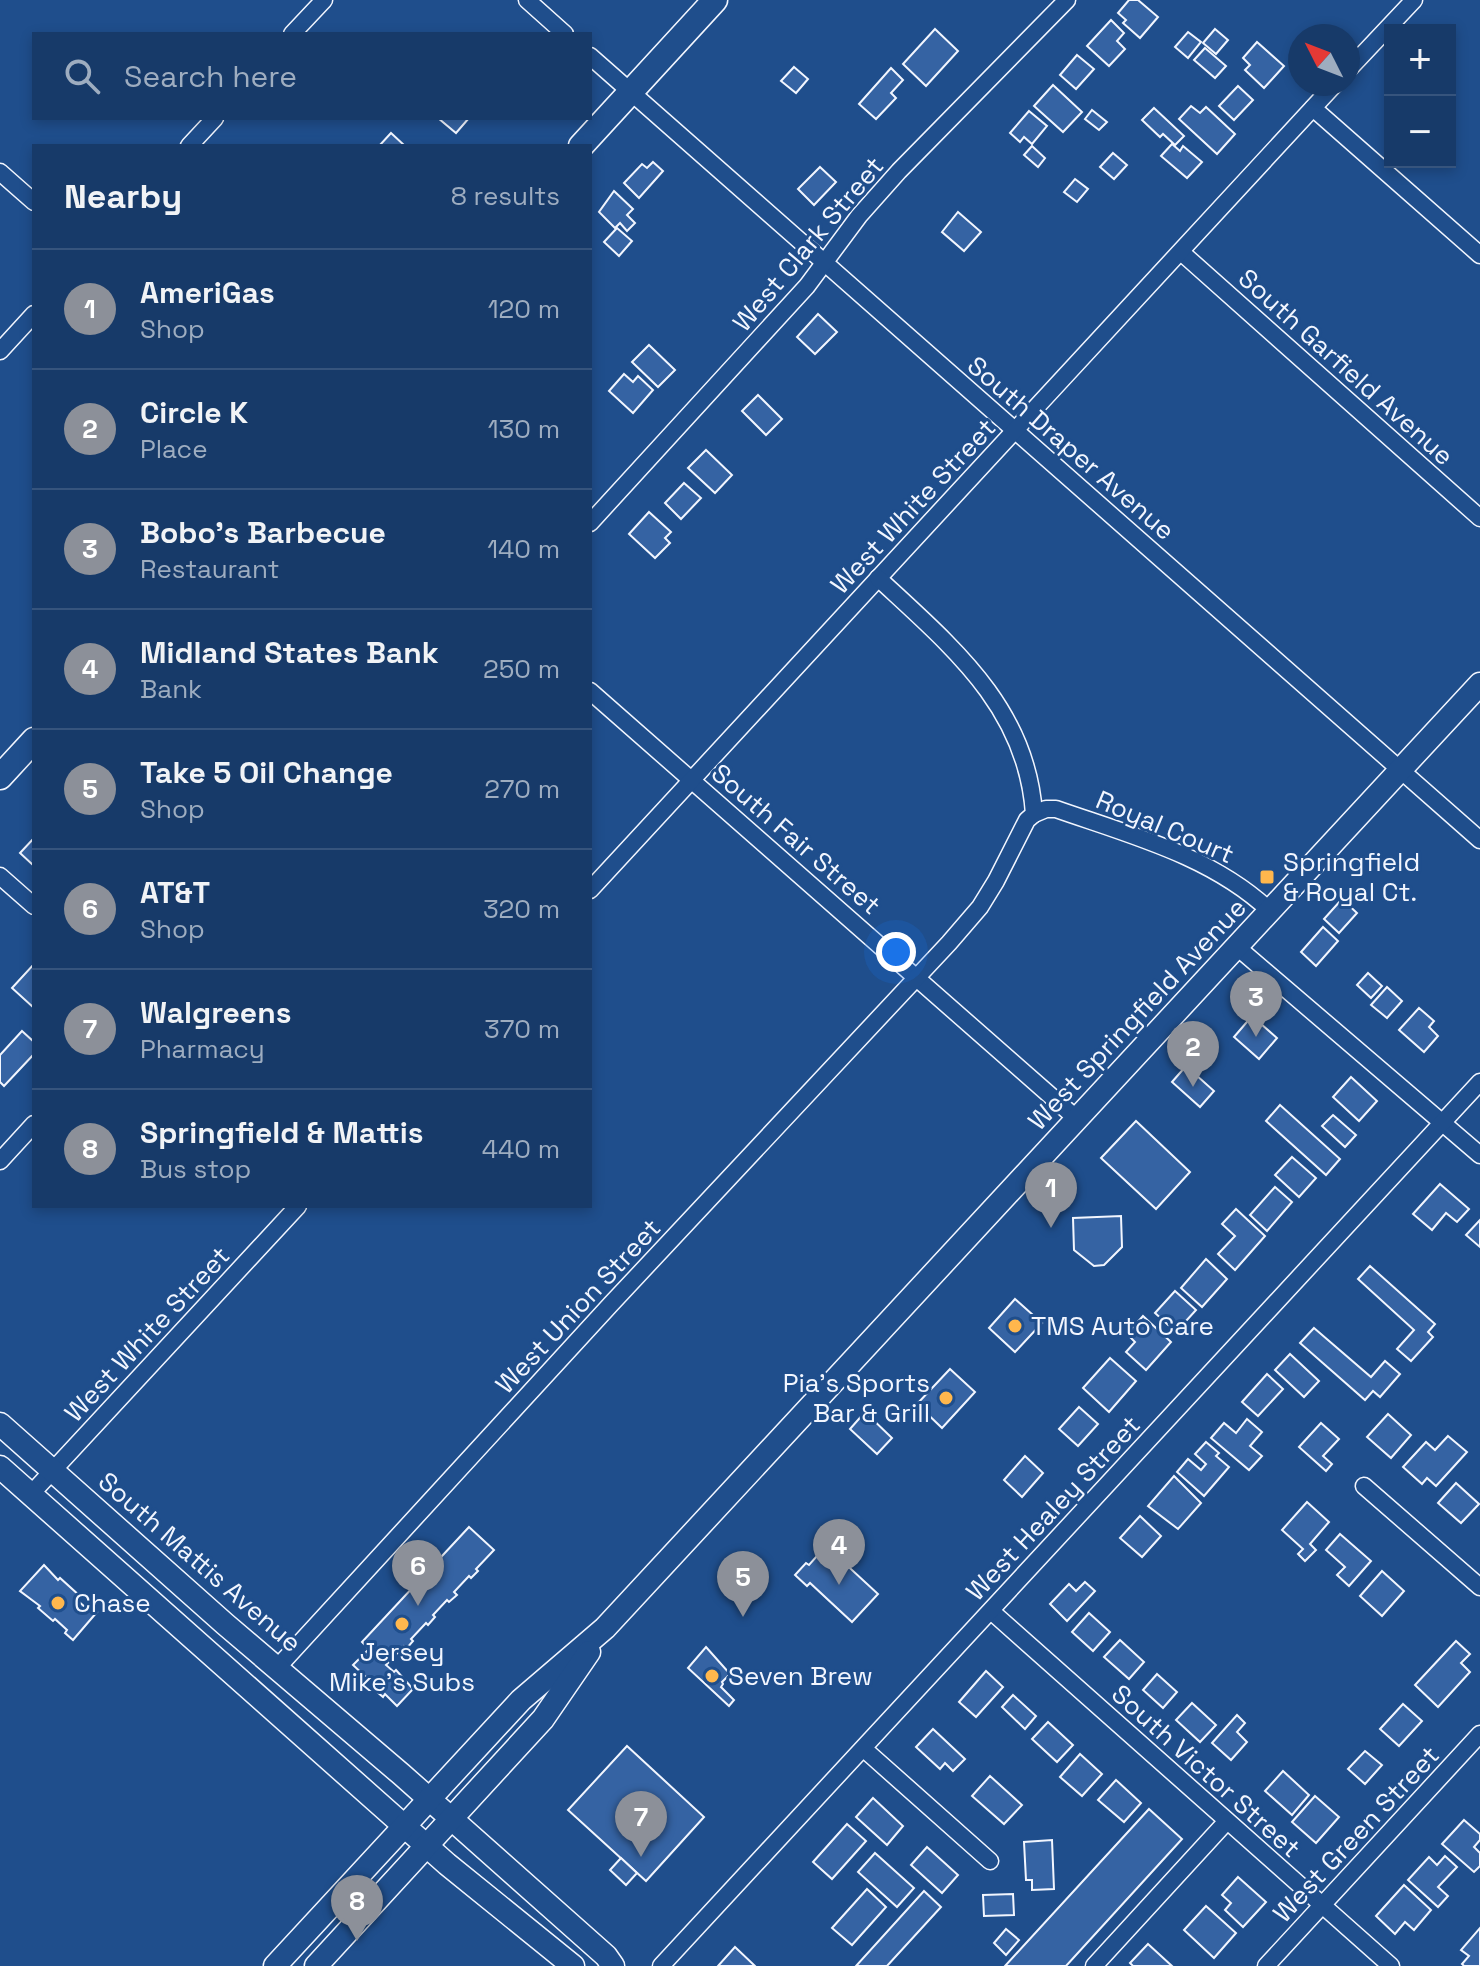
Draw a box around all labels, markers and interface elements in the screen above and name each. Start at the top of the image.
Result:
north arrow [1288,24,1360,96]
map controls [1384,24,1456,168]
button: + [1384,24,1456,96]
search box [32,32,592,120]
icon: search [60,54,104,98]
text: Search here [124,57,297,96]
button: − [1384,96,1456,168]
street label: West Clark Street [725,150,891,338]
text: Nearby [64,175,182,218]
text: 8 results [451,179,560,213]
street label: South Garfield Avenue [1231,261,1461,473]
text: AmeriGas [140,273,275,312]
text: 1 [84,292,96,326]
text: 120 m [488,292,560,326]
text: Shop [140,312,205,346]
street label: South Draper Avenue [960,349,1182,547]
text: Circle K [140,393,248,432]
street label: West White Street [823,411,1003,601]
text: 2 [82,412,98,446]
text: 130 m [488,412,560,446]
text: Place [140,432,208,466]
text: Bobo's Barbecue [140,513,386,552]
text: 3 [82,532,98,566]
text: 140 m [487,532,560,566]
text: Restaurant [140,552,279,586]
text: Midland States Bank [140,633,439,672]
text: 4 [82,652,98,686]
text: 250 m [483,652,560,686]
text: Bank [140,672,202,706]
text: Take 5 Oil Change [140,753,393,792]
street label: South Fair Street [704,756,888,922]
text: 5 [82,772,98,806]
text: 270 m [484,772,560,806]
street label: Royal Court [1091,783,1239,871]
text: Shop [140,792,205,826]
place label: Springfield & Royal Ct. [1283,845,1420,909]
marker: Springfield & Royal Ct. [1258,868,1276,886]
text: AT&T [140,873,210,912]
street label: West Springfield Avenue [1020,891,1254,1137]
text: 6 [82,892,98,926]
text: 320 m [483,892,560,926]
text: Shop [140,912,205,946]
your location [876,932,916,972]
pin: 3 [1230,971,1282,1037]
text: Walgreens [140,993,291,1032]
text: 7 [83,1012,97,1046]
text: 370 m [484,1012,560,1046]
pin: 2 [1167,1021,1219,1087]
text: Pharmacy [140,1032,265,1066]
text: Springfield & Mattis [140,1113,423,1152]
text: 8 [82,1132,98,1166]
text: 440 m [482,1132,560,1166]
text: Bus stop [140,1152,251,1186]
pin: 1 [1025,1162,1077,1228]
street label: West Union Street [488,1211,668,1401]
street label: West White Street [57,1239,237,1429]
place label: TMS Auto Care [1031,1309,1214,1343]
marker: TMS Auto Care [1006,1317,1024,1335]
place label: Pia's Sports Bar & Grill [783,1366,930,1430]
marker: Pia's Sports Bar & Grill [937,1389,955,1407]
street label: West Healey Street [958,1408,1148,1608]
street label: South Mattis Avenue [91,1464,309,1660]
pin: 4 [813,1519,865,1585]
pin: 6 [392,1540,444,1606]
pin: 5 [717,1551,769,1617]
place label: Chase [74,1586,151,1620]
marker: Chase [49,1594,67,1612]
marker: Jersey Mike's Subs [393,1615,411,1633]
place label: Jersey Mike's Subs [329,1635,475,1699]
place label: Seven Brew [728,1659,873,1693]
marker: Seven Brew [703,1667,721,1685]
street label: South Victor Street [1104,1677,1308,1865]
street label: West Green Street [1265,1739,1447,1929]
pin: 7 [615,1791,667,1857]
pin: 8 [331,1875,383,1941]

